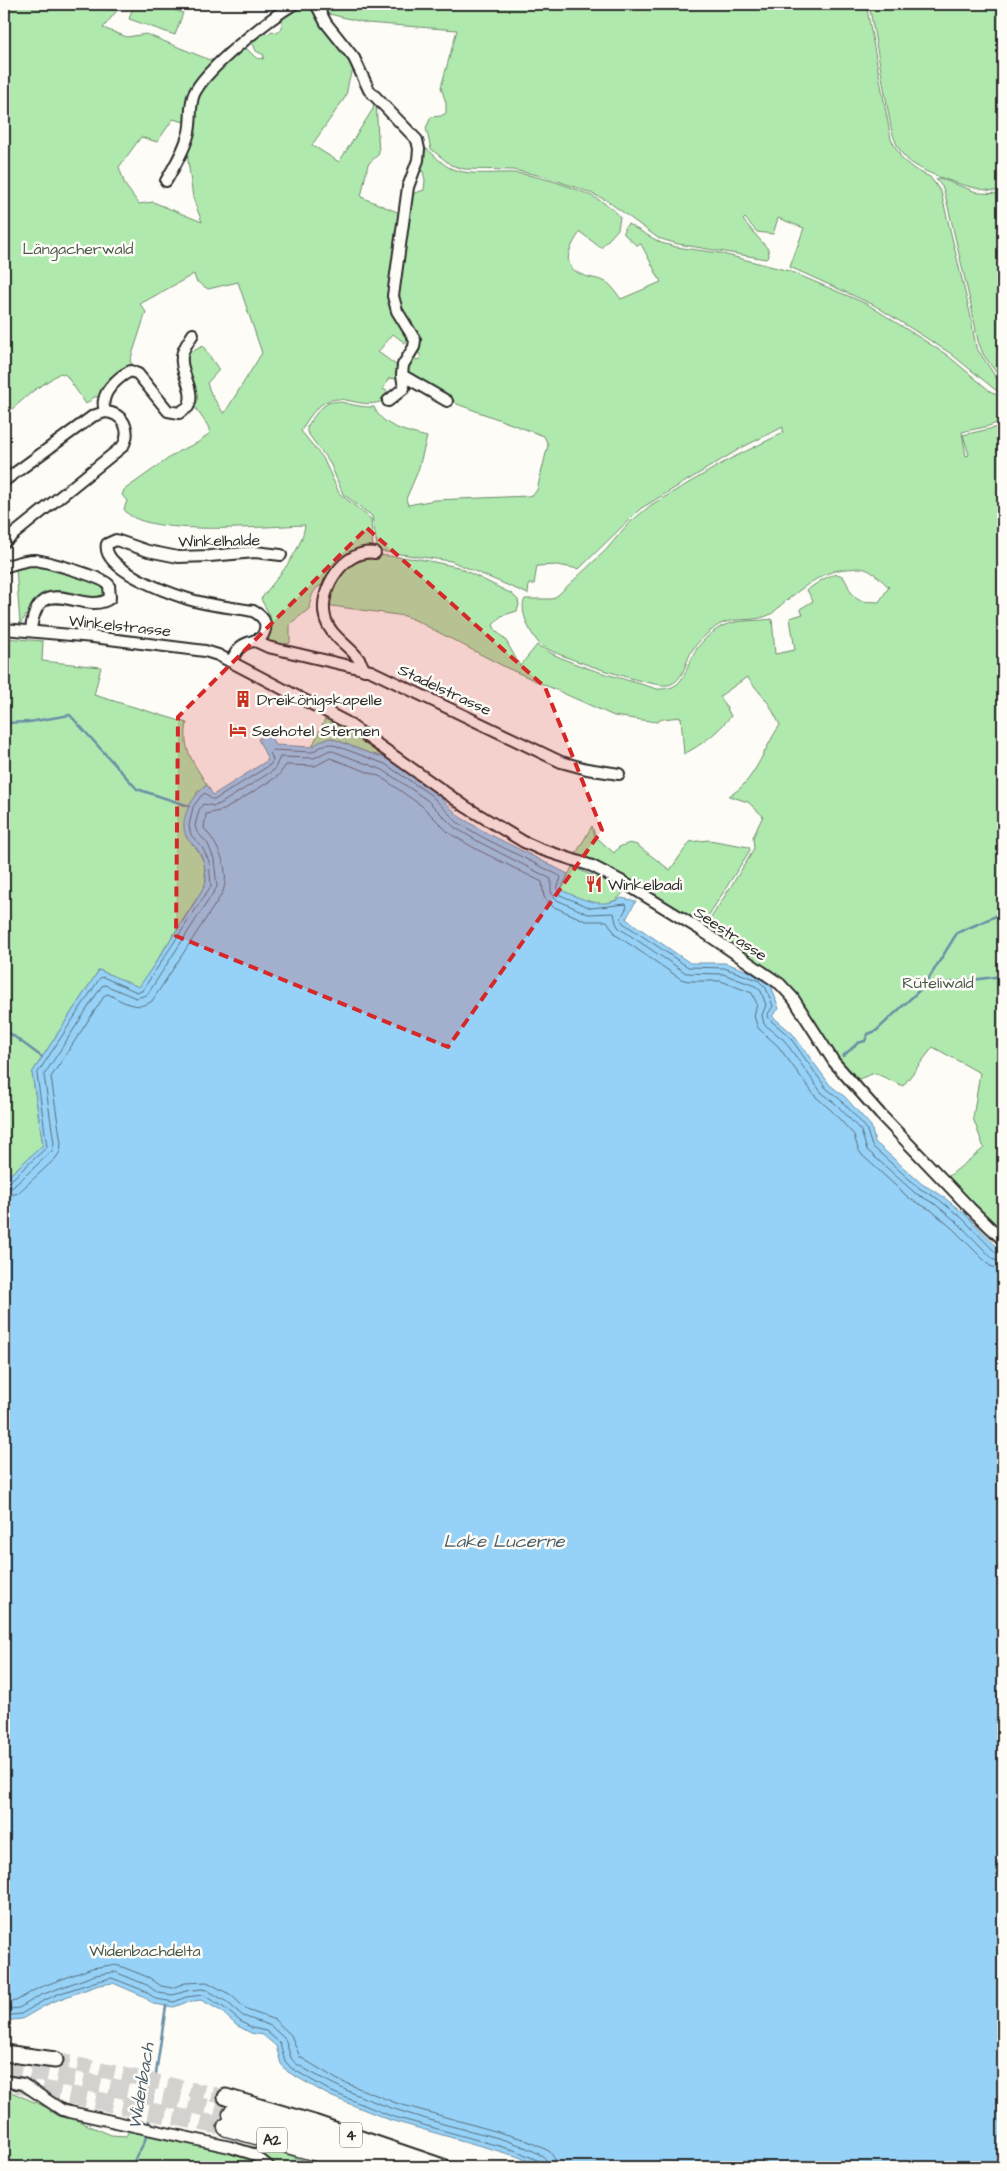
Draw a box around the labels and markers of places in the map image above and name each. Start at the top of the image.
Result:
building icon: Dreikönigskapelle [233,689,253,709]
place label: Dreikönigskapelle [257,689,382,712]
hotel icon: Seehotel Sternen [228,720,248,740]
place label: Seehotel Sternen [252,720,379,742]
restaurant icon: Winkelbadi [584,874,604,894]
place label: Winkelbadi [608,874,683,896]

